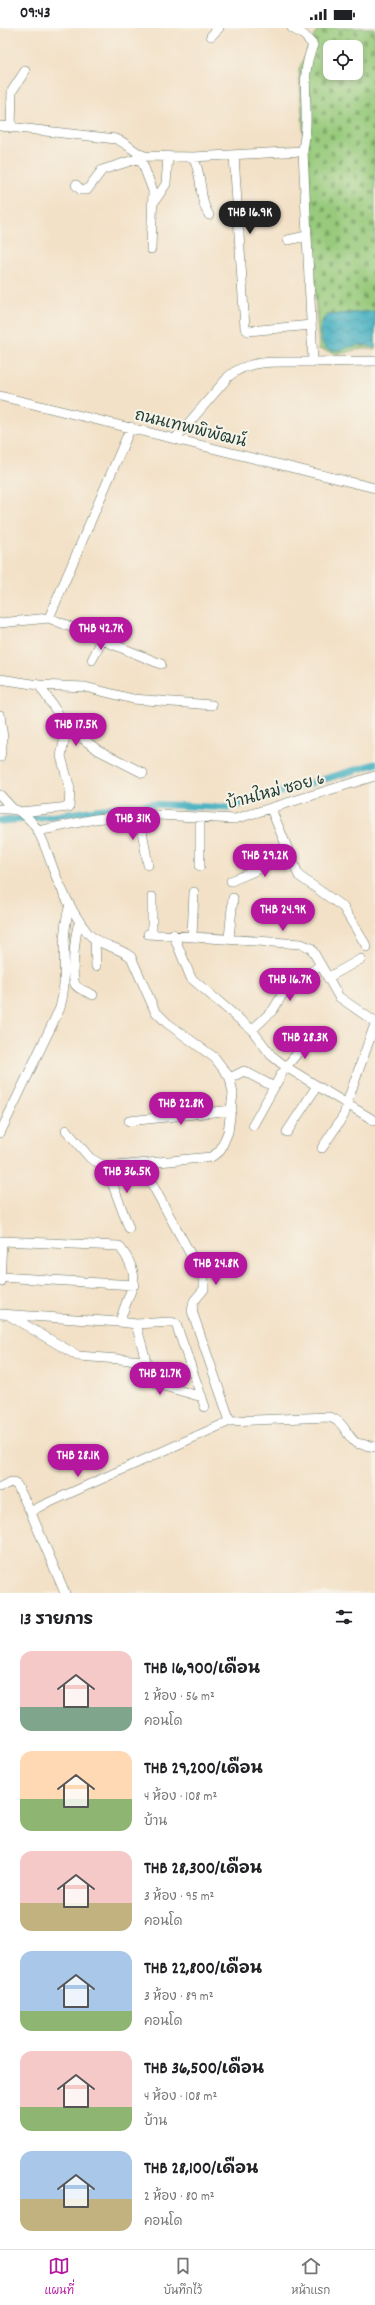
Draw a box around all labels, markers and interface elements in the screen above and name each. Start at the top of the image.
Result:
text: 09:43 [20,3,50,25]
map controls [323,40,363,80]
button: locate [323,40,363,80]
pin: THB 16.9K [204,201,296,235]
text: THB 16.9K [228,204,272,223]
street label: ถนนเทพพิพัฒน์ [132,402,249,454]
pin: THB 42.7K [55,617,147,651]
text: THB 42.7K [78,620,124,639]
pin: THB 17.5K [30,713,122,747]
text: THB 17.5K [54,716,98,735]
street label: บ้านใหม่ ซอย 6 [223,766,328,817]
pin: THB 31K [96,807,170,841]
text: THB 31K [115,810,151,829]
pin: THB 29.2K [219,844,311,878]
text: THB 29.2K [242,847,288,866]
pin: THB 24.9K [237,898,329,932]
text: THB 24.9K [260,901,306,920]
pin: THB 16.7K [244,968,336,1002]
text: THB 16.7K [268,971,312,990]
pin: THB 28.3K [259,1026,351,1060]
text: THB 28.3K [282,1029,328,1048]
pin: THB 22.8K [135,1092,227,1126]
text: THB 22.8K [158,1095,204,1114]
pin: THB 36.5K [81,1160,173,1194]
text: THB 36.5K [103,1163,151,1182]
pin: THB 24.8K [170,1252,262,1286]
text: THB 24.8K [193,1255,239,1274]
pin: THB 21.7K [114,1362,206,1396]
text: THB 21.7K [139,1365,181,1384]
pin: THB 28.1K [32,1444,124,1478]
text: THB 28.1K [57,1447,99,1466]
icon: filters [333,1606,355,1628]
text: 13 รายการ [20,1609,93,1633]
text: THB 16,900/เดือน [144,1658,260,1682]
icon: home [52,1667,100,1715]
text: 2 ห้อง · 56 m² [144,1688,215,1707]
text: คอนโด [144,1713,182,1732]
text: THB 29,200/เดือน [144,1758,263,1782]
icon: home [52,1767,100,1815]
text: 4 ห้อง · 108 m² [144,1788,217,1807]
text: บ้าน [144,1813,167,1832]
text: THB 28,300/เดือน [144,1858,262,1882]
icon: home [52,1867,100,1915]
text: 3 ห้อง · 95 m² [144,1888,214,1907]
text: คอนโด [144,1913,182,1932]
text: THB 22,800/เดือน [144,1958,262,1982]
icon: home [52,1967,100,2015]
text: 3 ห้อง · 89 m² [144,1988,214,2007]
text: คอนโด [144,2013,182,2032]
text: THB 36,500/เดือน [144,2058,264,2082]
icon: home [52,2067,100,2115]
text: 4 ห้อง · 108 m² [144,2088,217,2107]
text: บ้าน [144,2113,167,2132]
text: THB 28,100/เดือน [144,2158,258,2182]
icon: home [52,2167,100,2215]
text: 2 ห้อง · 80 m² [144,2188,215,2207]
text: คอนโด [144,2213,182,2232]
tab: แผนที่ [45,2255,74,2300]
tab: บันทึกไว้ [163,2255,202,2300]
tab: หน้าแรก [291,2255,330,2300]

